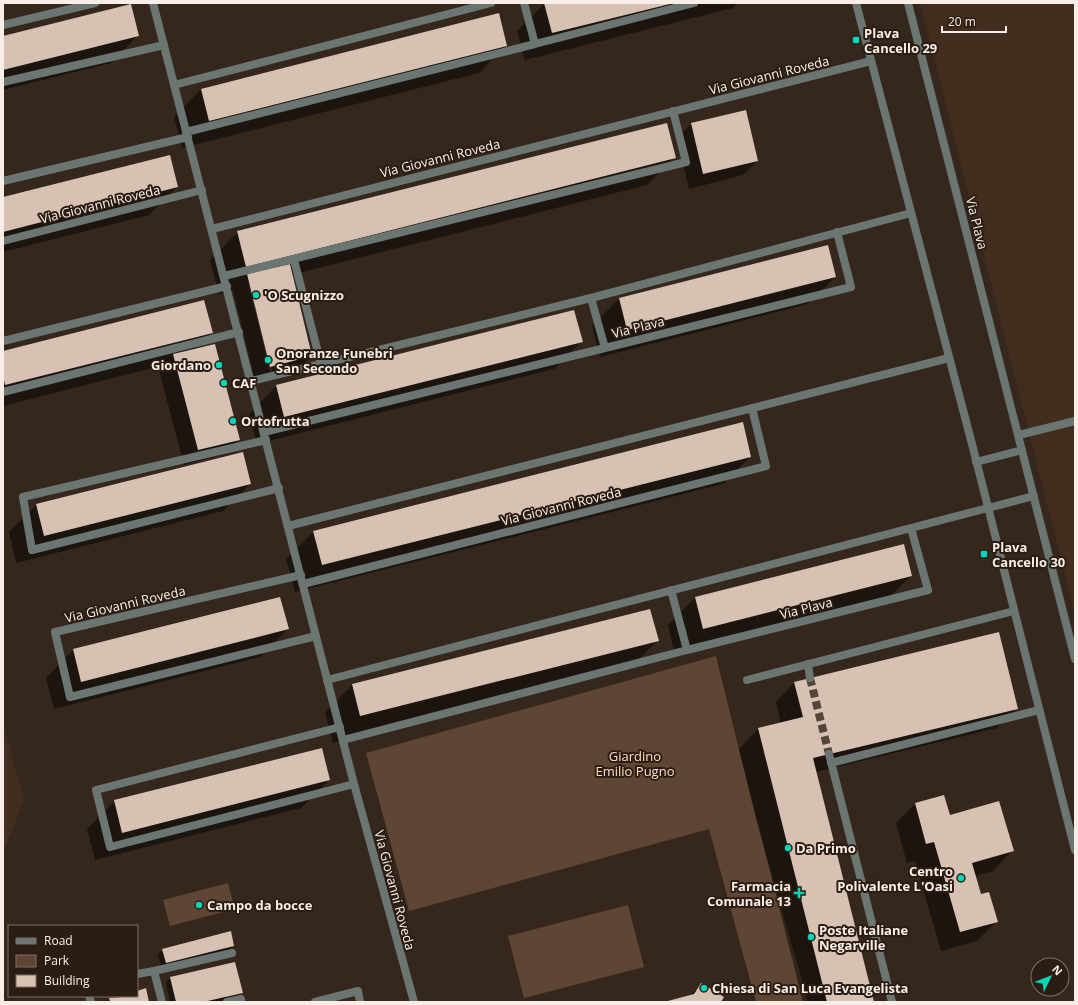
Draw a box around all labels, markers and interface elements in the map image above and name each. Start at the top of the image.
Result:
scale bar [942,8,1006,34]
text: 20 m [948,13,976,30]
place label: Plava Cancello 29 [864,24,937,57]
marker: Plava Cancello 29 [851,35,861,45]
street label: Via Giovanni Roveda [707,51,831,99]
street label: Via Giovanni Roveda [378,134,502,182]
street label: Via Giovanni Roveda [38,180,162,228]
street label: Via Plava [962,195,992,251]
place label: 'O Scugnizzo [264,286,344,304]
marker: 'O Scugnizzo [251,290,261,300]
street label: Via Plava [610,312,666,342]
place label: Onoranze Funebri San Secondo [276,344,393,377]
marker: Onoranze Funebri San Secondo [263,355,273,365]
place label: Giordano [151,356,211,374]
marker: Giordano [214,360,224,370]
place label: CAF [232,374,256,392]
marker: CAF [219,378,229,388]
place label: Ortofrutta [241,412,310,430]
marker: Ortofrutta [228,416,238,426]
street label: Via Giovanni Roveda [499,482,623,530]
place label: Plava Cancello 30 [992,538,1065,571]
marker: Plava Cancello 30 [979,549,989,559]
street label: Via Giovanni Roveda [63,581,187,627]
street label: Via Plava [778,593,834,623]
park label: Giardino Emilio Pugno [596,747,675,780]
street label: Via Giovanni Roveda [370,828,420,952]
place label: Da Primo [796,839,856,857]
marker: Da Primo [783,843,793,853]
place label: Centro Polivalente L'Oasi [837,862,953,895]
marker: Centro Polivalente L'Oasi [956,873,966,883]
place label: Farmacia Comunale 13 [707,877,791,910]
marker: Farmacia Comunale 13 [794,888,804,898]
place label: Campo da bocce [207,896,313,914]
marker: Campo da bocce [194,900,204,910]
place label: Poste Italiane Negarville [819,921,909,954]
legend [8,925,138,997]
text: Road [44,932,73,949]
marker: Poste Italiane Negarville [806,932,816,942]
text: Park [44,952,70,969]
north arrow [1030,957,1070,997]
text: N [1049,961,1066,978]
text: Building [44,972,90,989]
place label: Chiesa di San Luca Evangelista [712,979,908,997]
marker: Chiesa di San Luca Evangelista [699,983,709,993]

